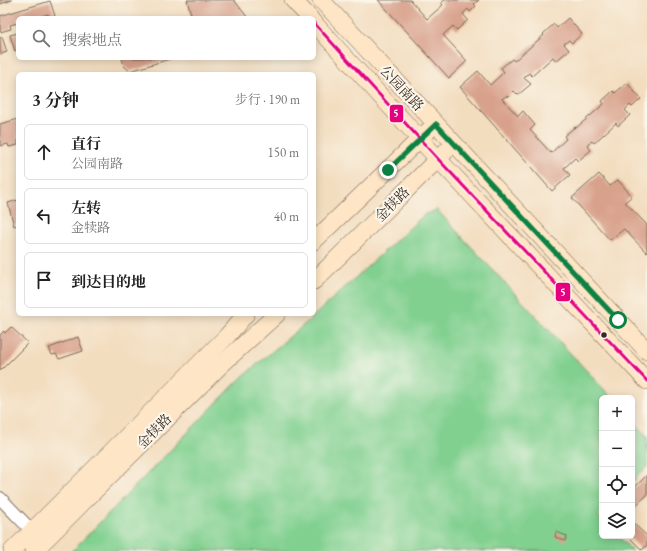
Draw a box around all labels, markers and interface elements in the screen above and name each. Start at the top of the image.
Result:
search box [16,16,316,60]
icon: search [30,27,52,49]
text: 搜索地点 [62,30,122,49]
street label: 公园南路 [376,61,428,115]
text: 3 分钟 [32,89,79,111]
text: 步行 · 190 m [235,91,300,108]
line badge: 5 [389,104,404,123]
text: 5 [393,106,399,120]
text: 直行 [71,134,101,153]
icon: ahead [33,141,55,163]
text: 150 m [268,144,299,161]
text: 公园南路 [71,155,123,172]
route end [379,161,397,179]
street label: 金犊路 [371,183,413,225]
text: 左转 [71,198,101,217]
icon: left [33,205,55,227]
text: 40 m [274,208,299,225]
text: 金犊路 [71,219,110,236]
icon: arrive [33,269,55,291]
text: 到达目的地 [71,272,146,291]
line badge: 5 [555,282,571,302]
text: 5 [560,285,566,299]
route start [609,311,627,329]
unlabelled marker [599,330,609,340]
map controls [599,395,635,539]
button: + [599,395,635,431]
street label: 金犊路 [133,410,175,452]
button: − [599,431,635,467]
button: locate [599,467,635,503]
button: layers [599,503,635,539]

